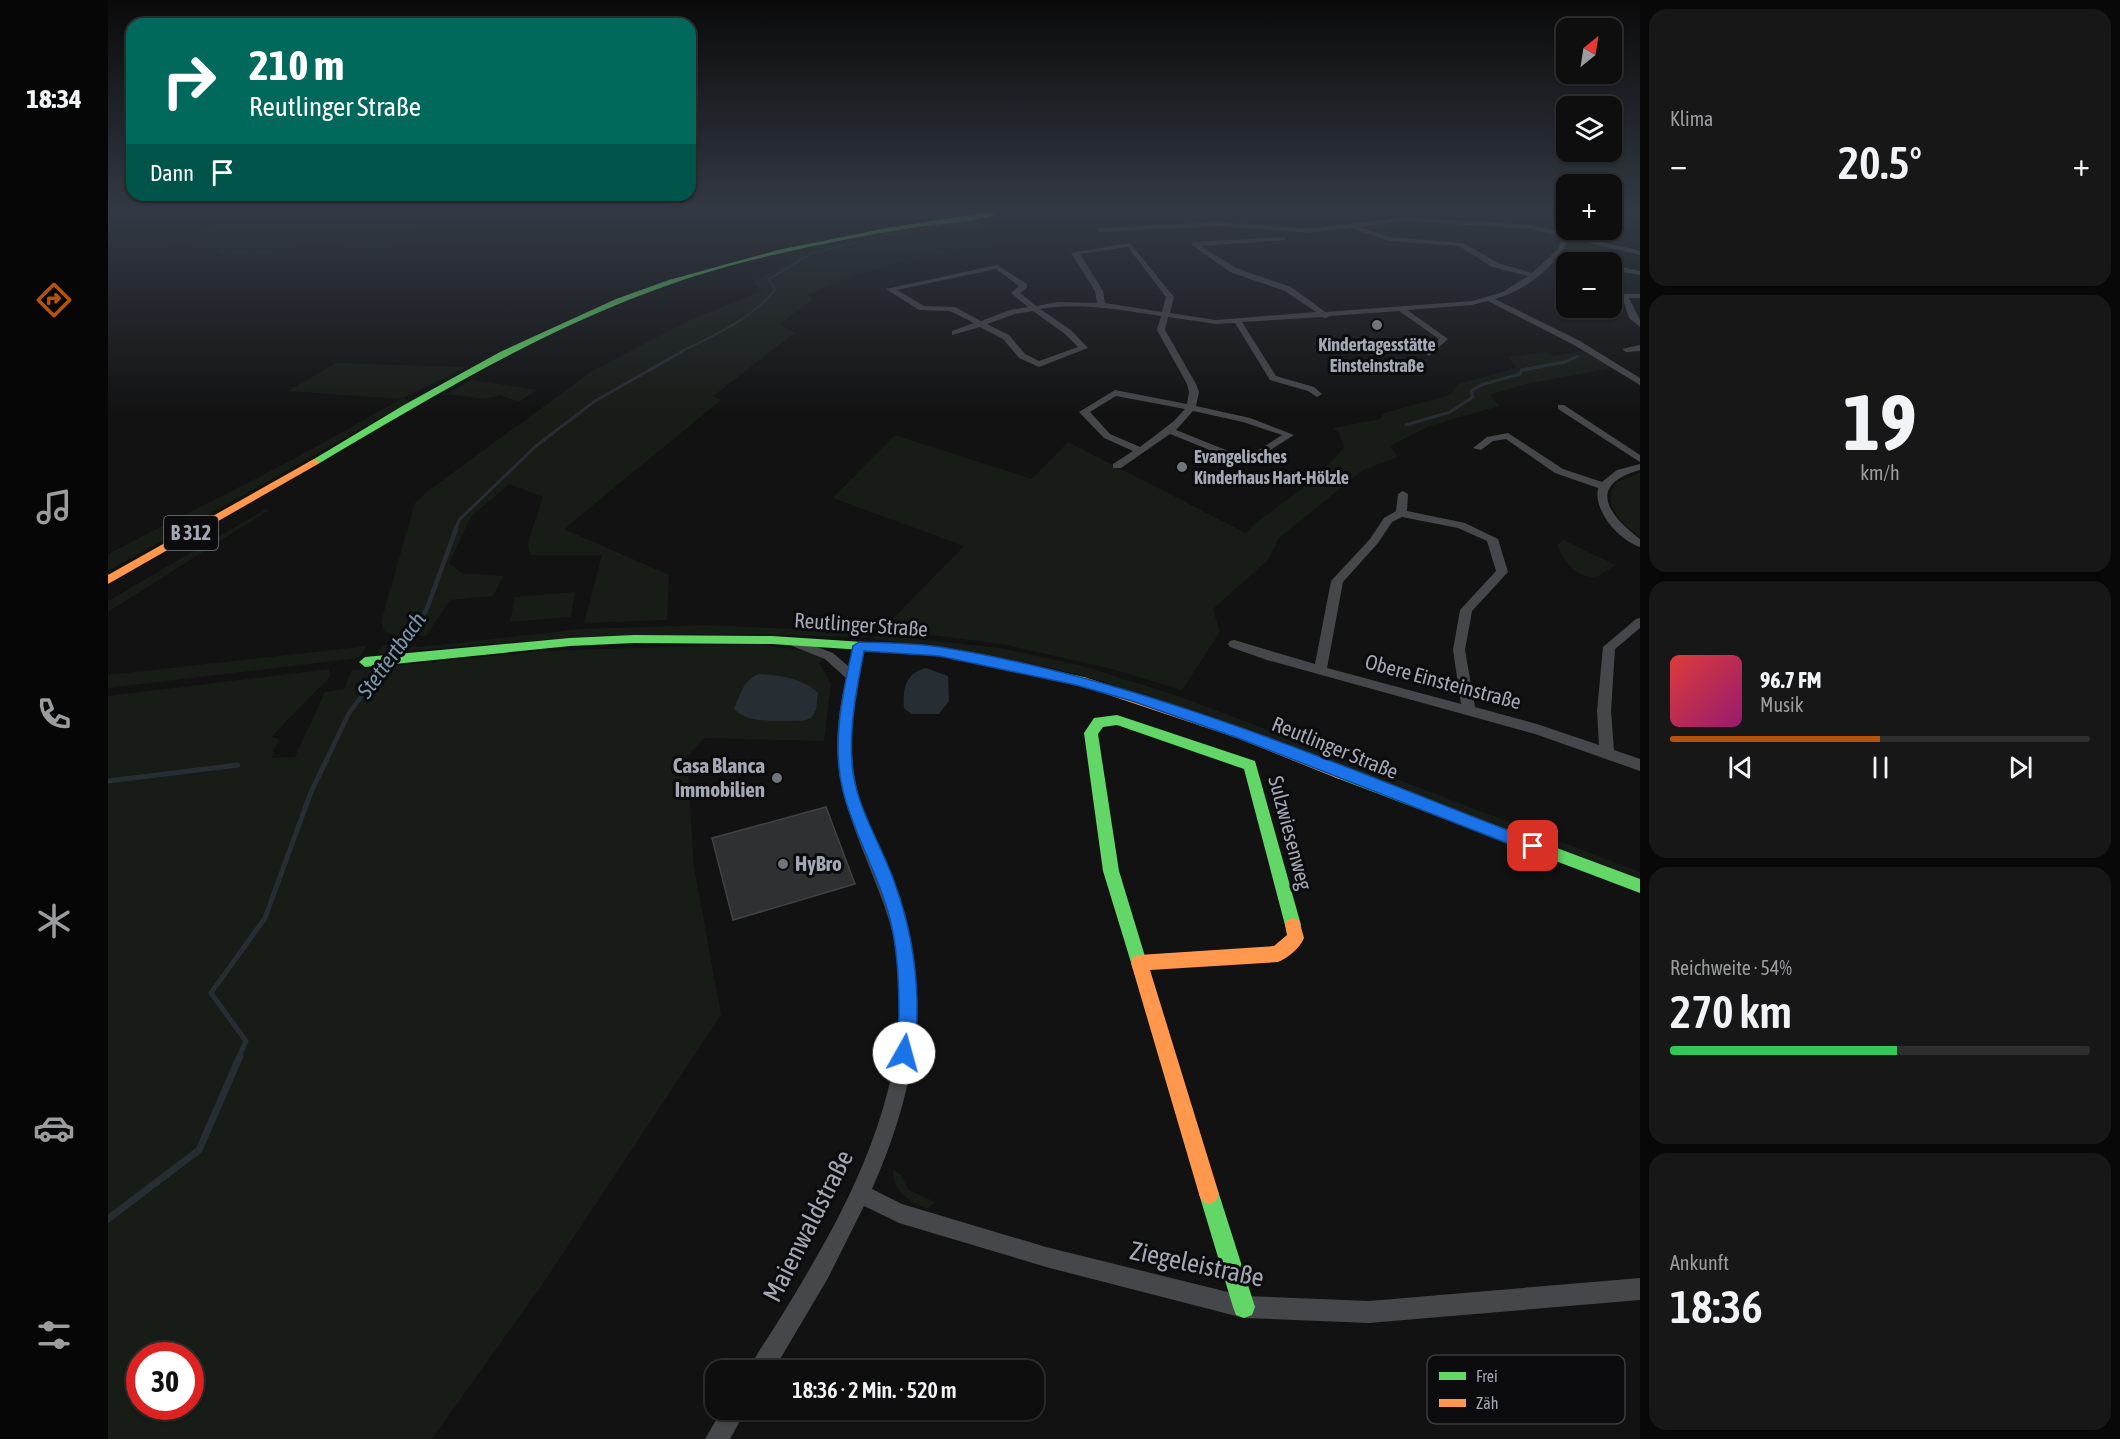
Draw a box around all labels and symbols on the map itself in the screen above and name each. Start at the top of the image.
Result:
north arrow [1556,18,1622,84]
marker: Kindertagesstätte Einsteinstraße [1370,318,1384,332]
place label: Kindertagesstätte Einsteinstraße [1318,334,1436,376]
place label: Evangelisches Kinderhaus Hart-Hölzle [1194,446,1349,488]
marker: Evangelisches Kinderhaus Hart-Hölzle [1175,460,1189,474]
road number: B 312 [164,516,218,550]
water label: Stettertbach [351,607,431,704]
street label: Reutlinger Straße [793,607,929,641]
street label: Obere Einsteinstraße [1363,649,1524,713]
street label: Reutlinger Straße [1269,711,1402,783]
place label: Casa Blanca Immobilien [673,753,765,801]
marker: Casa Blanca Immobilien [770,771,784,785]
street label: Sulzwiesenweg [1264,773,1318,892]
pin [1507,820,1558,871]
place label: HyBro [795,851,842,875]
marker: HyBro [776,857,790,871]
position arrow [872,1021,936,1085]
street label: Maienwaldstraße [757,1145,859,1307]
street label: Ziegeleistraße [1127,1235,1267,1293]
speed limit sign: 30 [126,1342,204,1420]
legend [1427,1355,1625,1424]
text: Frei [1476,1367,1498,1385]
text: Zäh [1476,1394,1498,1412]

